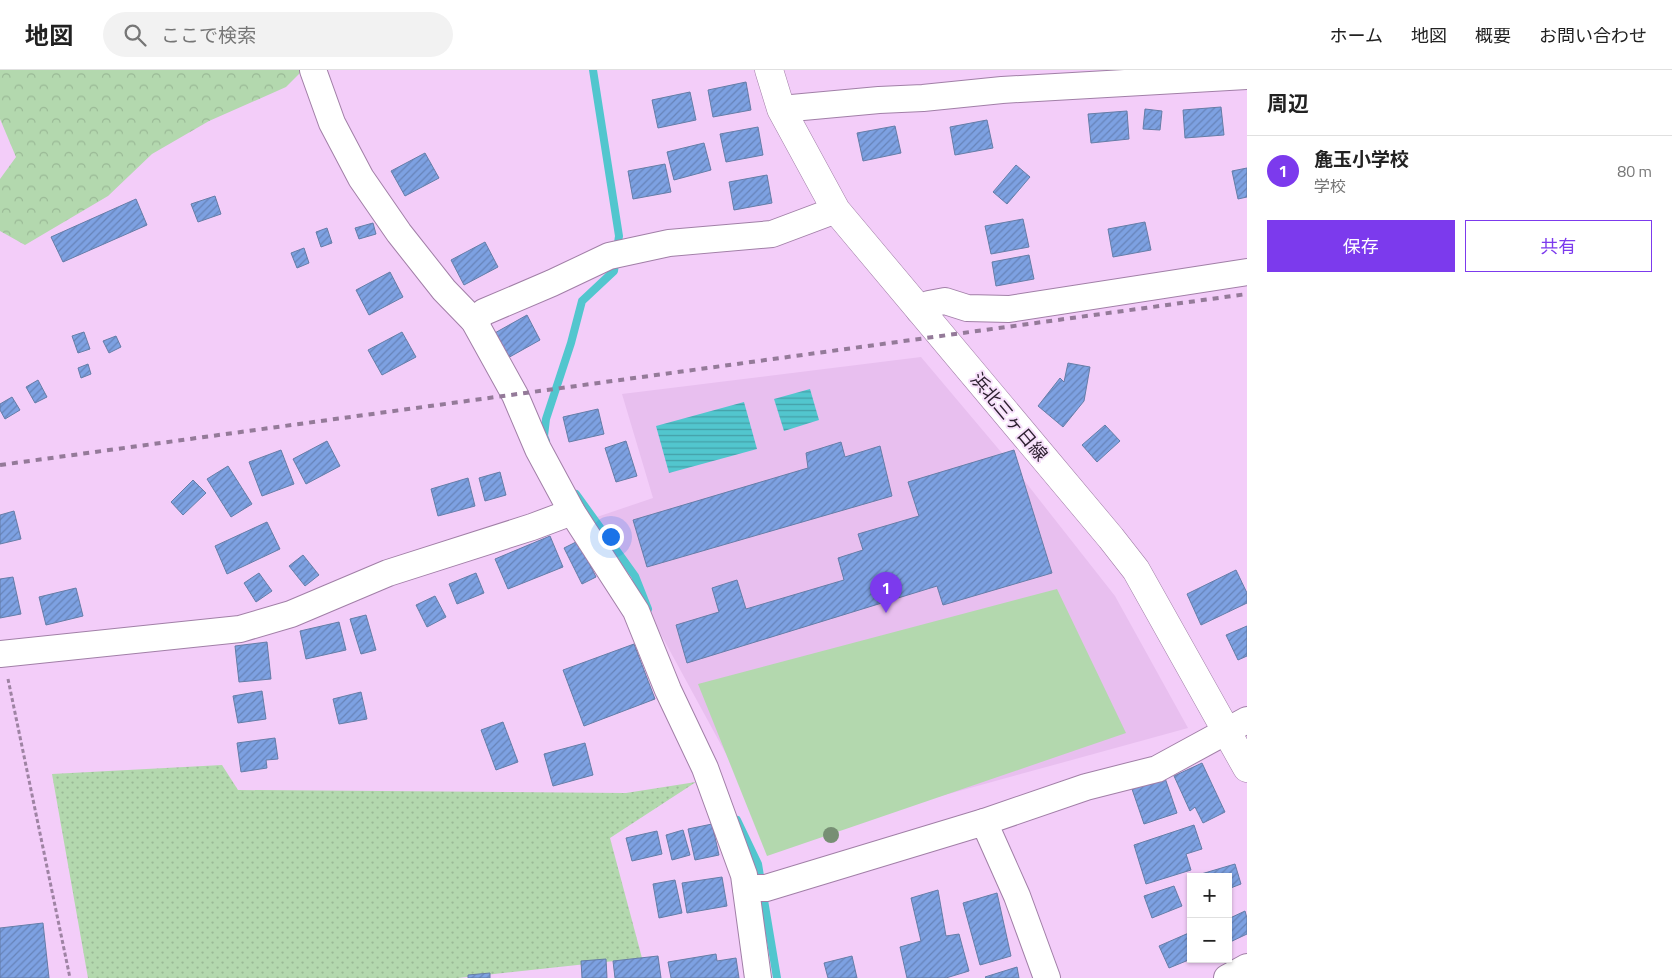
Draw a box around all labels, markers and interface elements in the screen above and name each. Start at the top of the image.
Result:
search box [103,12,453,57]
text: 地図 [25,17,73,53]
text: ここで検索 [161,20,256,49]
icon: search [121,21,149,49]
text: ホーム [1330,22,1383,49]
text: 地図 [1411,22,1447,49]
text: 概要 [1475,22,1511,49]
text: お問い合わせ [1539,22,1647,49]
text: 周辺 [1267,87,1309,119]
text: 麁玉小学校 [1314,144,1409,173]
text: 1 [1279,159,1287,183]
text: 80 m [1617,159,1652,183]
text: 学校 [1314,174,1346,198]
button: 保存 [1267,220,1455,272]
button: 共有 [1465,220,1652,272]
street label: 浜北三ヶ日線 [964,367,1054,467]
your location [598,524,624,550]
pin: 1 [870,572,902,613]
map controls [1187,873,1232,963]
button: + [1187,873,1232,918]
button: − [1187,918,1232,963]

